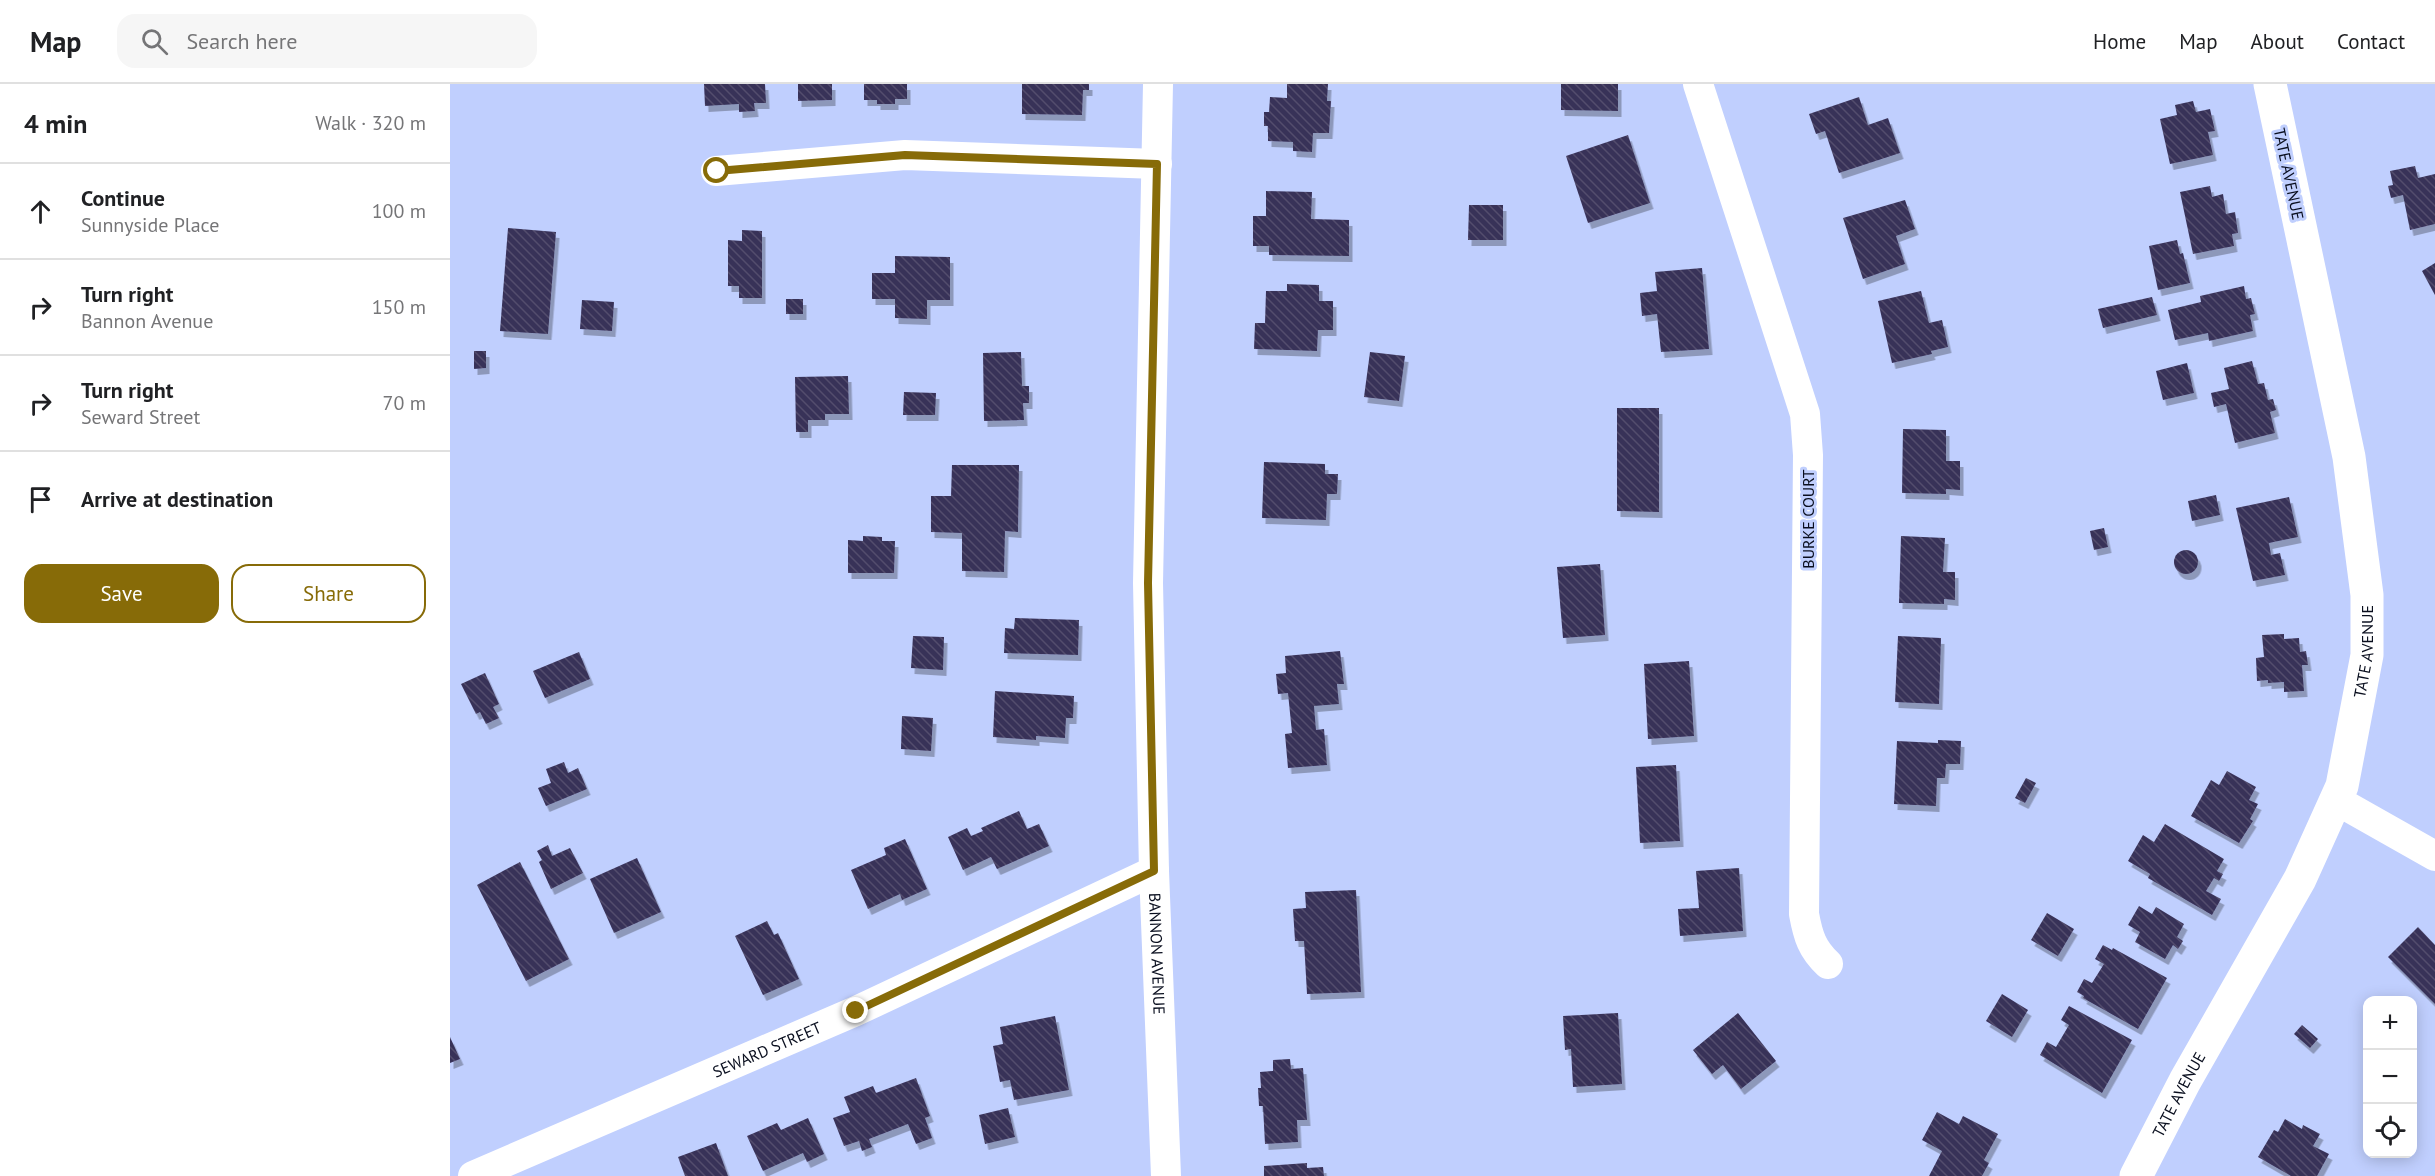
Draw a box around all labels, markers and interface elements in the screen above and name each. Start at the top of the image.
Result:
search box [117,14,537,68]
text: Map [30,23,81,60]
icon: search [138,25,171,58]
text: Search here [186,27,297,55]
text: Home [2093,28,2146,55]
text: Map [2179,28,2218,55]
text: About [2251,28,2304,55]
text: Contact [2337,28,2405,55]
text: 4 min [24,107,87,140]
text: Walk · 320 m [315,110,426,136]
street label: TATE AVENUE [2270,126,2308,222]
route start [703,157,729,183]
text: Continue [81,184,165,212]
icon: ahead [24,195,57,228]
text: 100 m [372,198,426,224]
text: Sunnyside Place [81,212,219,238]
text: Turn right [81,280,173,308]
icon: right [24,291,57,324]
text: 150 m [372,294,426,320]
text: Bannon Avenue [81,308,213,334]
text: Turn right [81,376,173,404]
icon: right [24,387,57,420]
text: 70 m [383,390,426,416]
text: Seward Street [81,404,200,430]
street label: BURKE COURT [1798,469,1818,569]
icon: arrive [24,483,57,516]
text: Arrive at destination [81,485,273,513]
button: Save [24,564,219,623]
button: Share [231,564,426,623]
street label: TATE AVENUE [2349,605,2378,700]
street label: BANNON AVENUE [1145,892,1170,1015]
map controls [2363,996,2417,1158]
button: + [2363,996,2417,1050]
route end [842,997,868,1023]
street label: SEWARD STREET [709,1017,824,1082]
street label: TATE AVENUE [2148,1048,2209,1140]
button: − [2363,1050,2417,1104]
button: locate [2363,1104,2417,1158]

